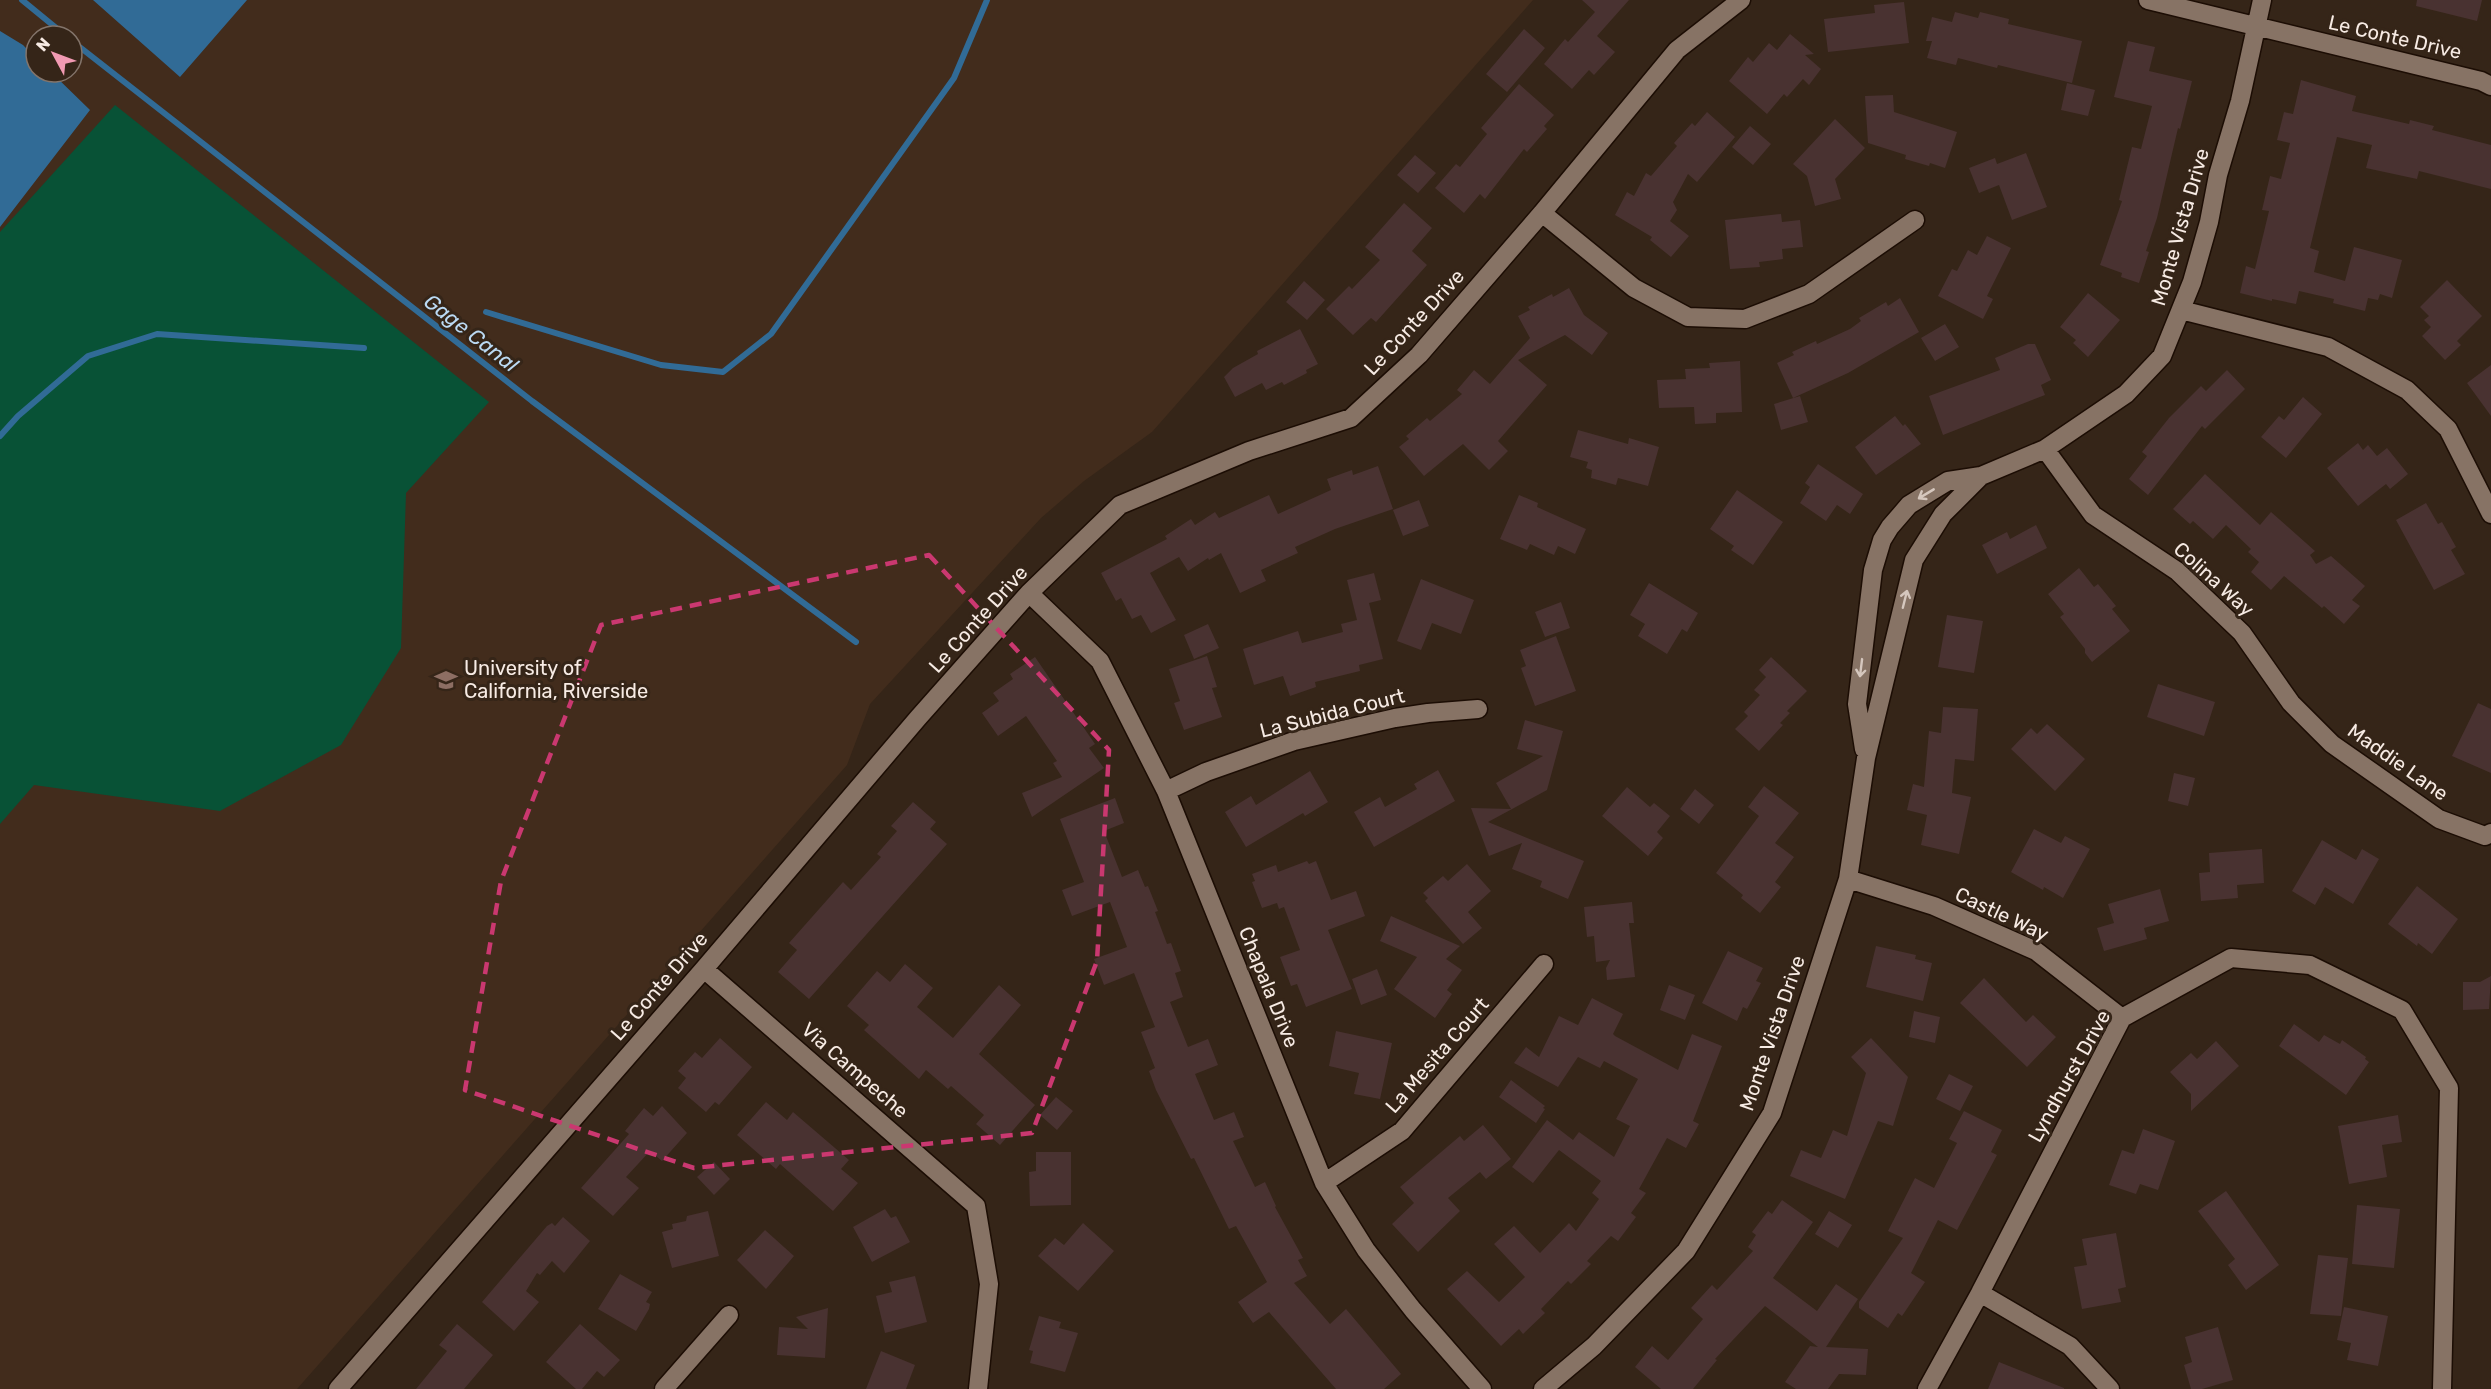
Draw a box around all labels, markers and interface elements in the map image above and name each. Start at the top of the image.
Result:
street label: Le Conte Drive [2326,10,2464,64]
north arrow [24,24,84,84]
text: N [32,34,54,55]
street label: Monte Vista Drive [2146,146,2214,308]
street label: Le Conte Drive [1359,264,1469,380]
water label: Gage Canal [419,288,524,378]
one-way arrow [1918,489,1935,501]
street label: Colina Way [2169,537,2259,621]
street label: Le Conte Drive [924,560,1032,678]
one-way arrow [1899,590,1911,609]
place label: University of California, Riverside [464,656,648,703]
one-way arrow [1856,658,1867,678]
school or university icon: University of California, Riverside [433,667,459,693]
street label: La Subida Court [1257,683,1407,743]
street label: Maddie Lane [2343,719,2453,805]
street label: Castle Way [1951,882,2053,946]
street label: Chapala Drive [1234,923,1304,1051]
street label: Le Conte Drive [605,927,713,1045]
street label: Monte Vista Drive [1734,952,1810,1114]
street label: La Mesita Court [1380,992,1494,1118]
street label: Lyndhurst Drive [2023,1006,2115,1146]
street label: Via Campeche [797,1017,913,1123]

